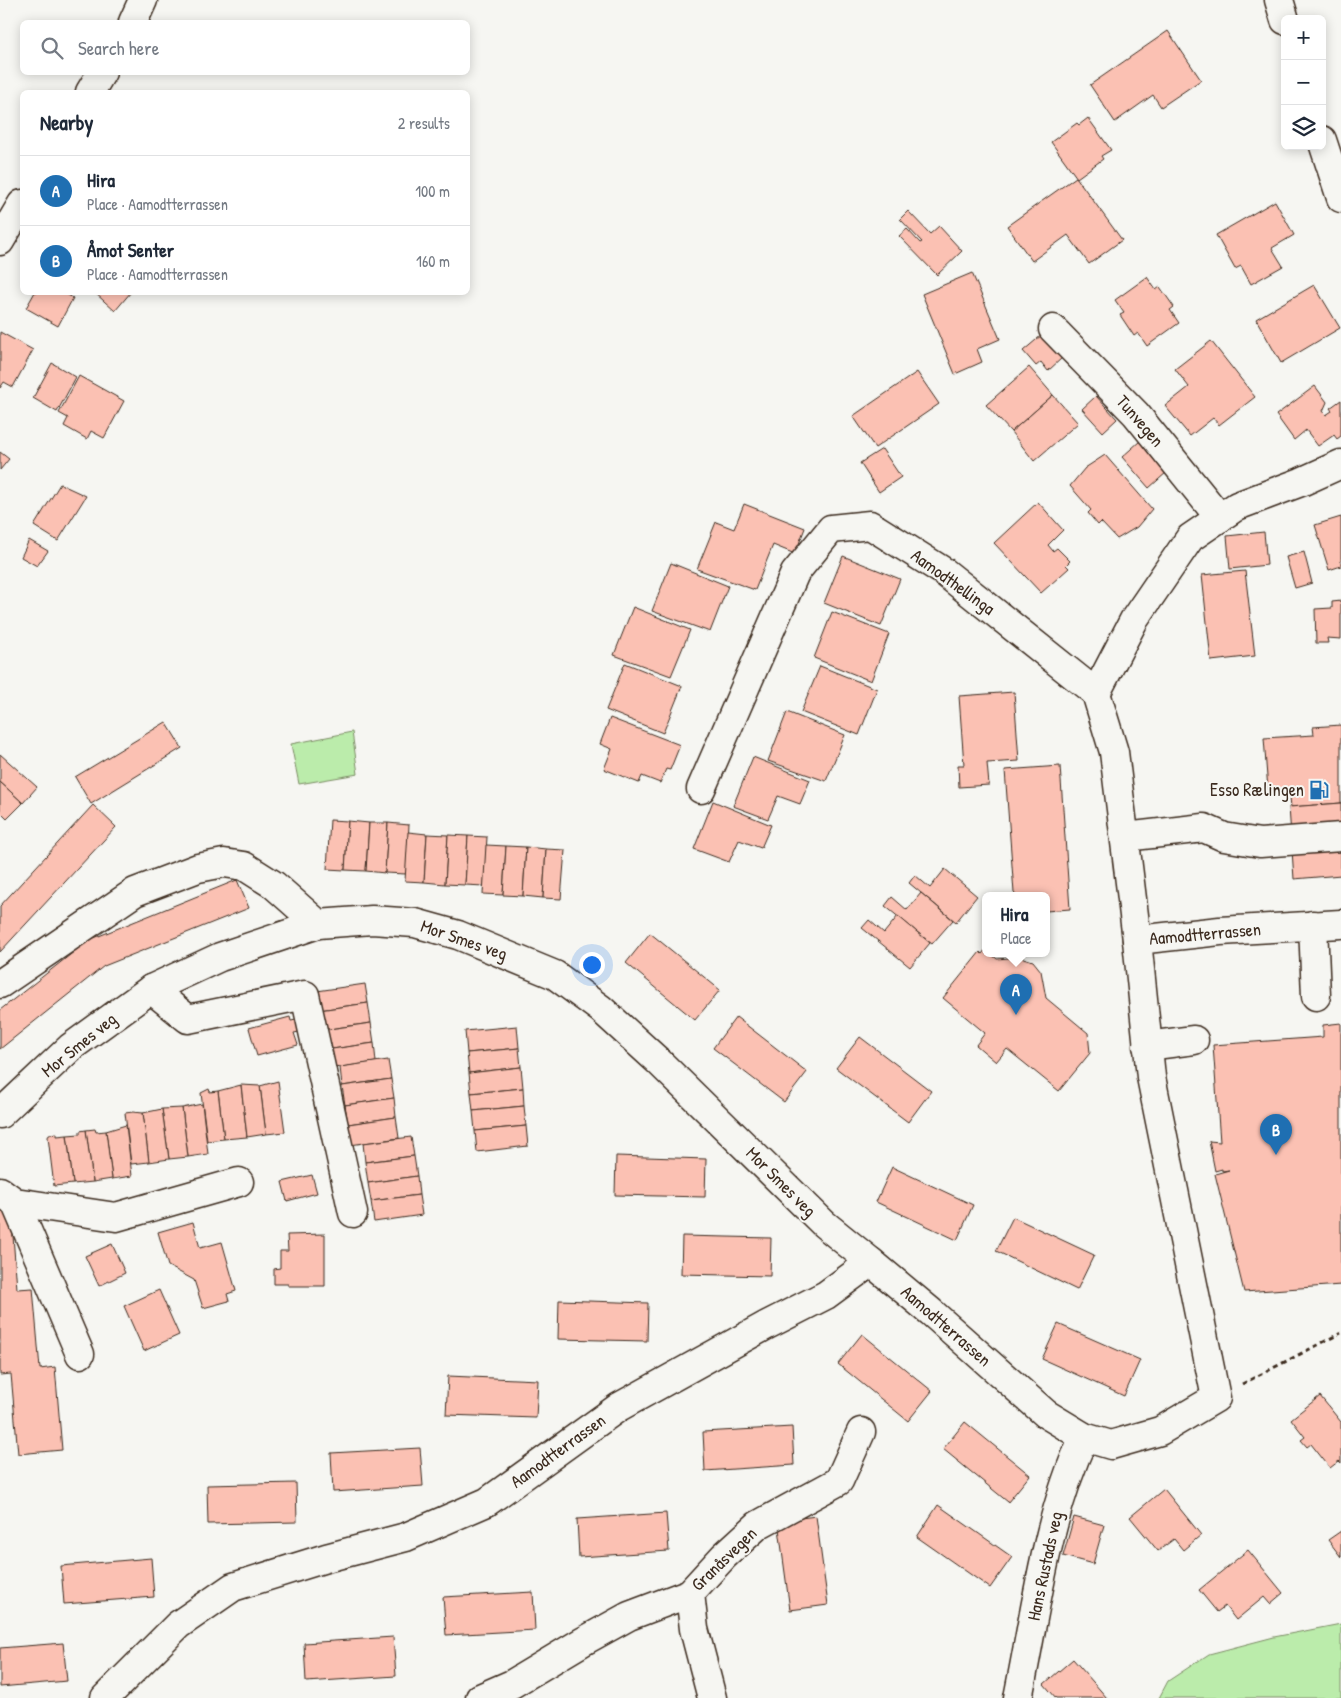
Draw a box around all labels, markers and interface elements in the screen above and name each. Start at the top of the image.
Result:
map controls [1281,15,1326,150]
button: + [1281,15,1326,60]
search box [20,20,470,75]
icon: search [38,34,66,62]
text: Search here [78,35,159,61]
button: − [1281,60,1326,105]
button: layers [1281,105,1326,150]
text: Nearby [40,108,93,137]
text: 2 results [398,112,450,134]
text: Hira [87,167,115,193]
text: A [52,180,60,202]
text: 100 m [415,180,450,202]
text: Place · Aamodtterrassen [87,193,228,215]
text: Åmot Senter [87,237,174,263]
text: B [52,250,60,272]
text: 160 m [416,250,450,272]
text: Place · Aamodtterrassen [87,263,228,285]
street label: Tunvegen [1111,389,1170,452]
street label: Aamodthellinga [906,543,1000,621]
place label: Esso Rælingen [1210,777,1304,802]
fuel station icon: Esso Rælingen [1308,779,1330,801]
popup [982,892,1050,957]
text: Hira [1001,901,1029,927]
street label: Mor Smes veg [417,913,511,966]
street label: Aamodtterrassen [1148,916,1262,951]
text: Place [1001,927,1031,949]
your location [579,952,605,978]
pin: A [1000,974,1032,1015]
street label: Mor Smes veg [36,1007,122,1083]
pin: B [1260,1114,1292,1155]
street label: Mor Smes veg [741,1141,822,1222]
street label: Aamodtterrassen [896,1279,997,1372]
street label: Aamodtterrassen [505,1408,610,1494]
street label: Hans Rustads veg [1021,1509,1068,1623]
street label: Granåsvegen [685,1521,762,1596]

